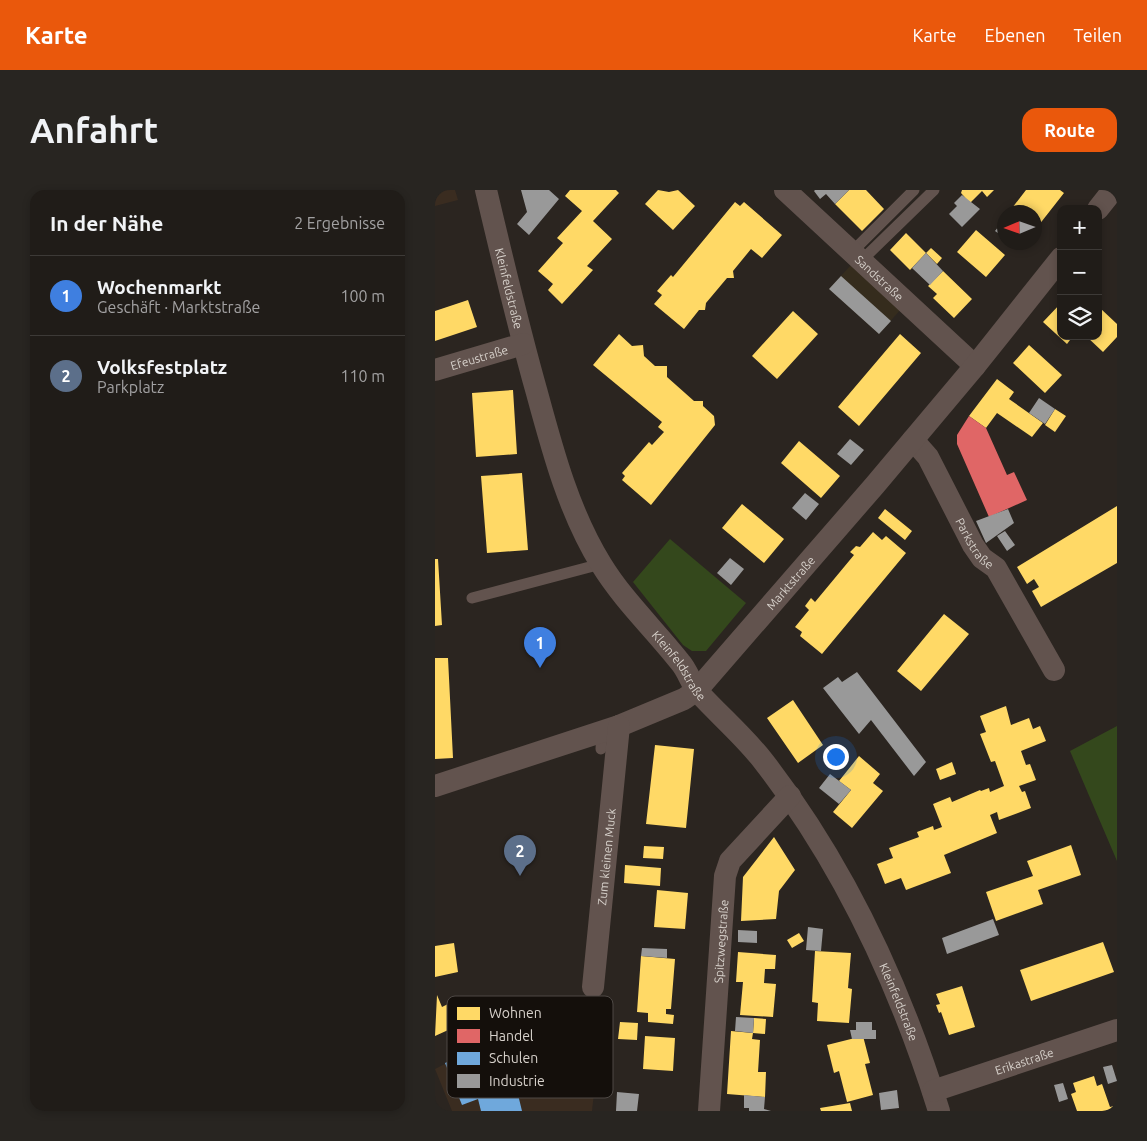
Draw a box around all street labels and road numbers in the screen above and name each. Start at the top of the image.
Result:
street label: Kleinfeldstraße [493,247,526,330]
street label: Sandstraße [853,252,906,303]
street label: Efeustraße [449,342,509,372]
street label: Parkstraße [954,516,996,571]
street label: Marktstraße [764,553,817,612]
street label: Kleinfeldstraße [650,628,709,703]
street label: Zum kleinen Muck [595,807,617,906]
street label: Spitzwegstraße [711,899,730,984]
street label: Kleinfeldstraße [878,961,921,1042]
street label: Erikastraße [993,1045,1055,1077]

